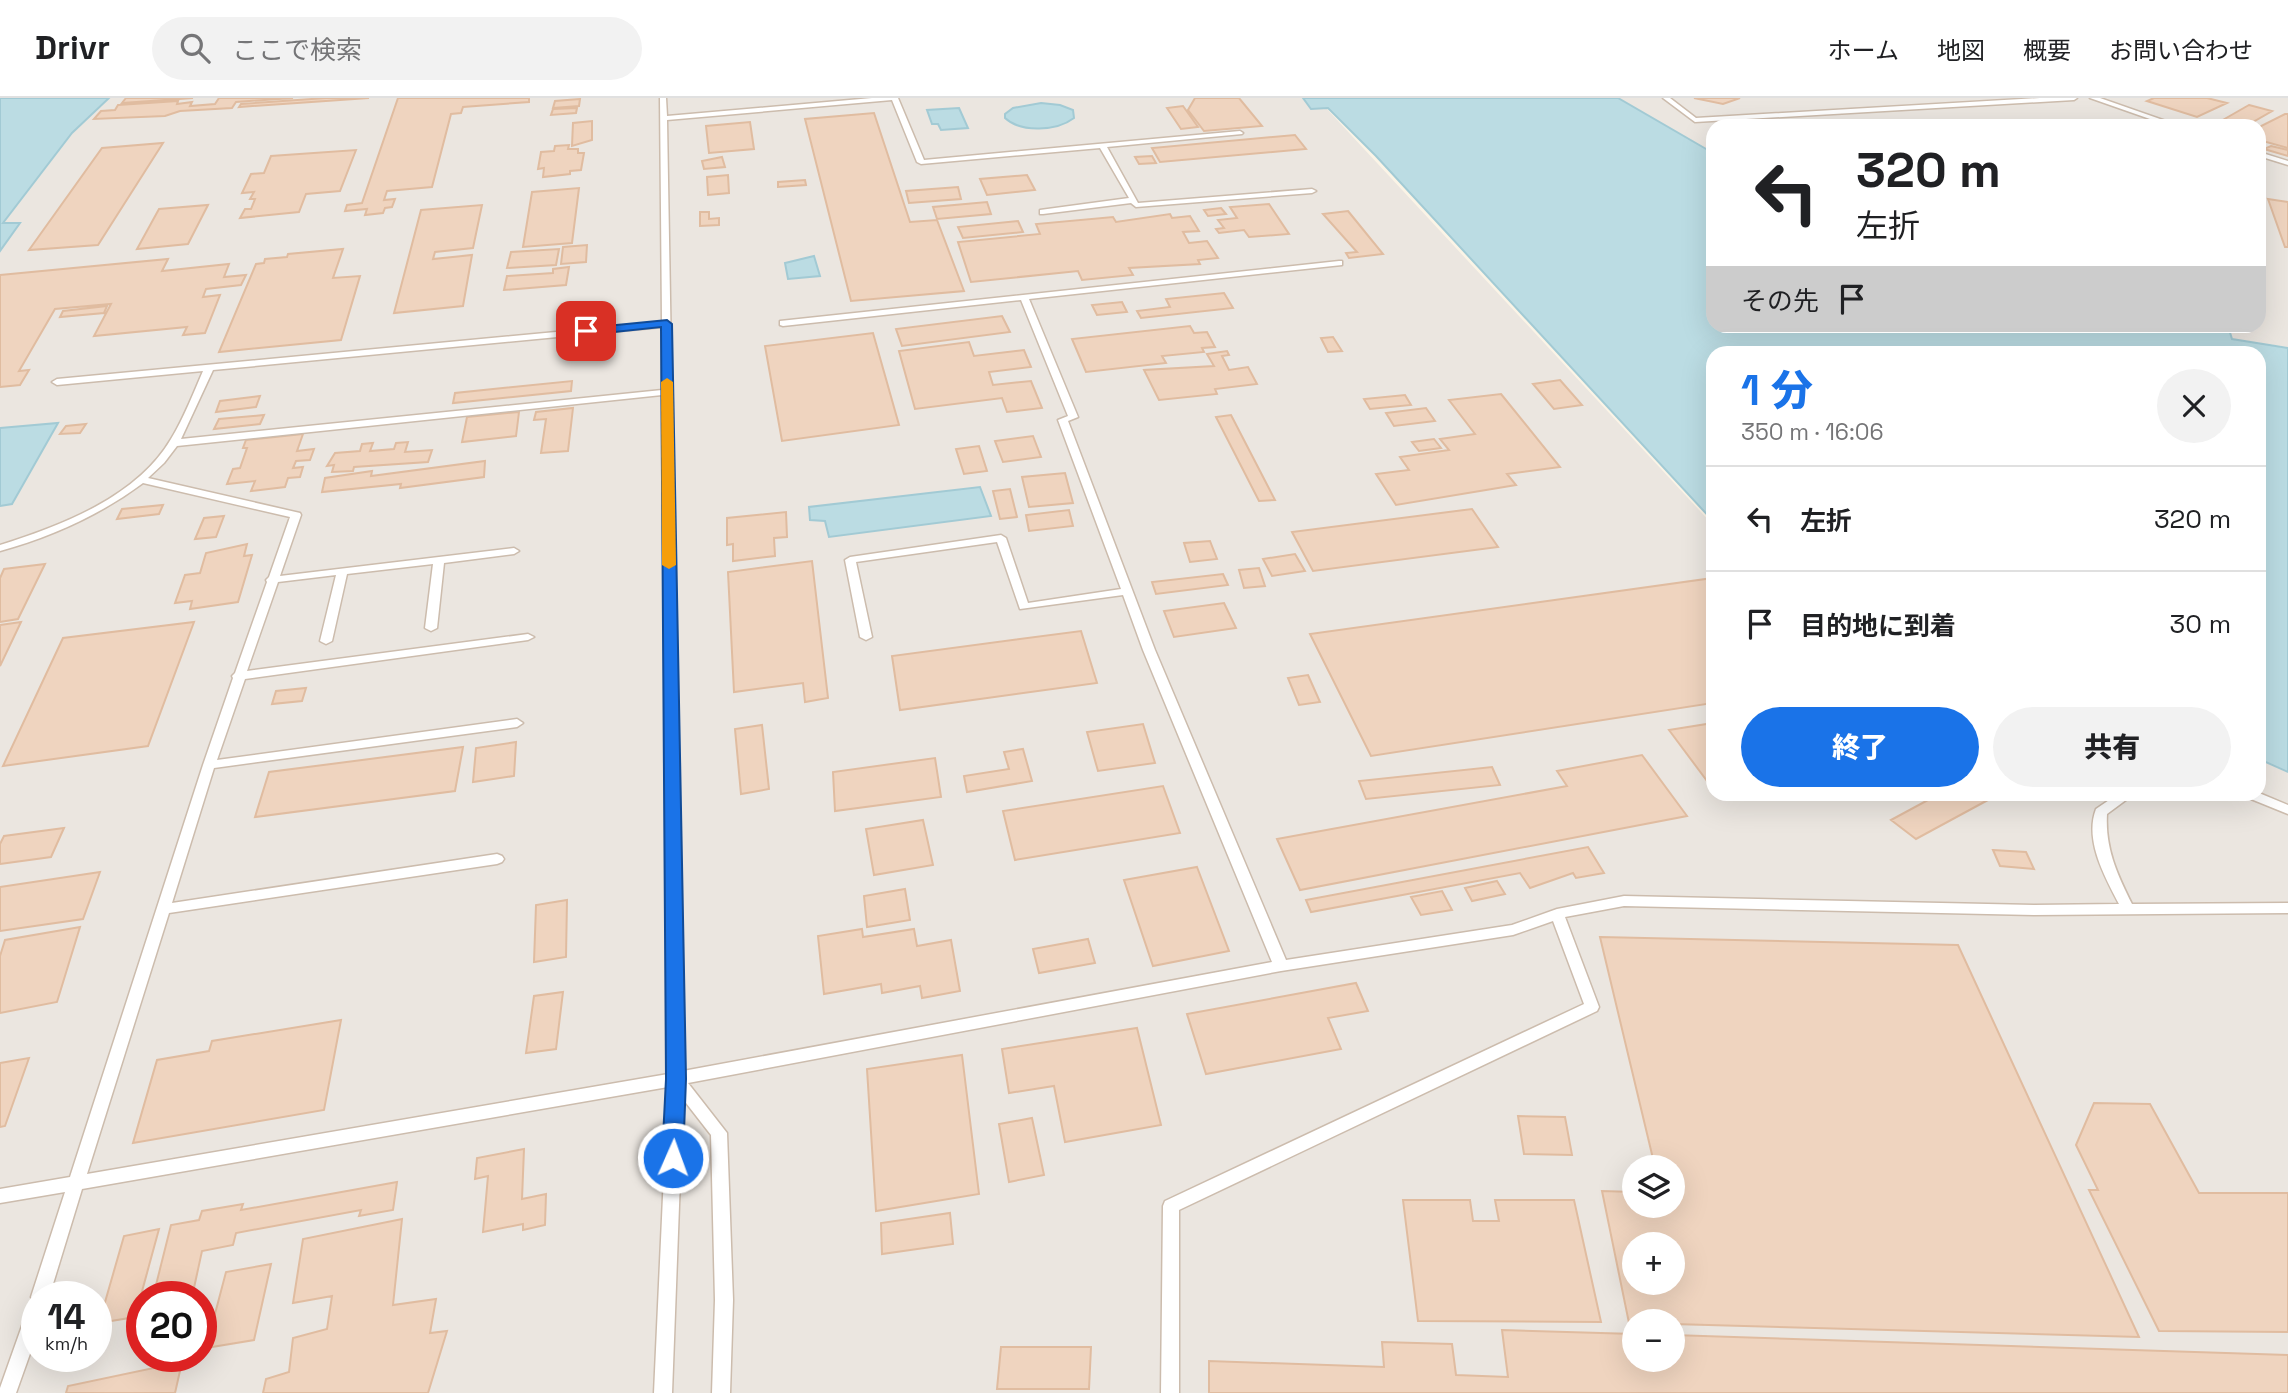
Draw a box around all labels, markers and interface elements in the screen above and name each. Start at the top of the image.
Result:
search box [152,17,642,80]
text: Drivr [35,27,110,69]
icon: search [176,29,214,67]
text: ここで検索 [232,33,362,67]
text: ホーム [1828,35,1899,66]
text: 地図 [1937,35,1985,66]
text: 概要 [2023,35,2071,66]
text: お問い合わせ [2109,35,2253,66]
text: 320 m [1856,139,2001,201]
icon: left [1741,147,1832,238]
text: 左折 [1856,206,1920,246]
icon: arrive [1833,280,1871,318]
text: その先 [1741,284,1819,318]
pin [556,301,616,361]
icon: arrive [567,312,605,350]
text: 1 分 [1741,364,1813,417]
button: close [2157,369,2231,443]
text: 350 m · 16:06 [1741,417,1884,447]
icon: left [1741,500,1779,538]
text: 320 m [2154,502,2231,536]
text: 左折 [1800,504,1852,538]
icon: arrive [1741,605,1779,643]
text: 30 m [2170,607,2231,641]
text: 目的地に到着 [1800,609,1956,643]
button: 終了 [1741,707,1979,787]
button: 共有 [1993,707,2231,787]
position arrow [636,1121,710,1195]
map controls [1622,1155,1685,1372]
button: layers [1622,1155,1685,1218]
button: + [1622,1232,1685,1295]
speed limit sign: 20 [126,1281,217,1372]
text: 14 [47,1295,86,1339]
button: − [1622,1309,1685,1372]
text: km/h [45,1332,88,1355]

